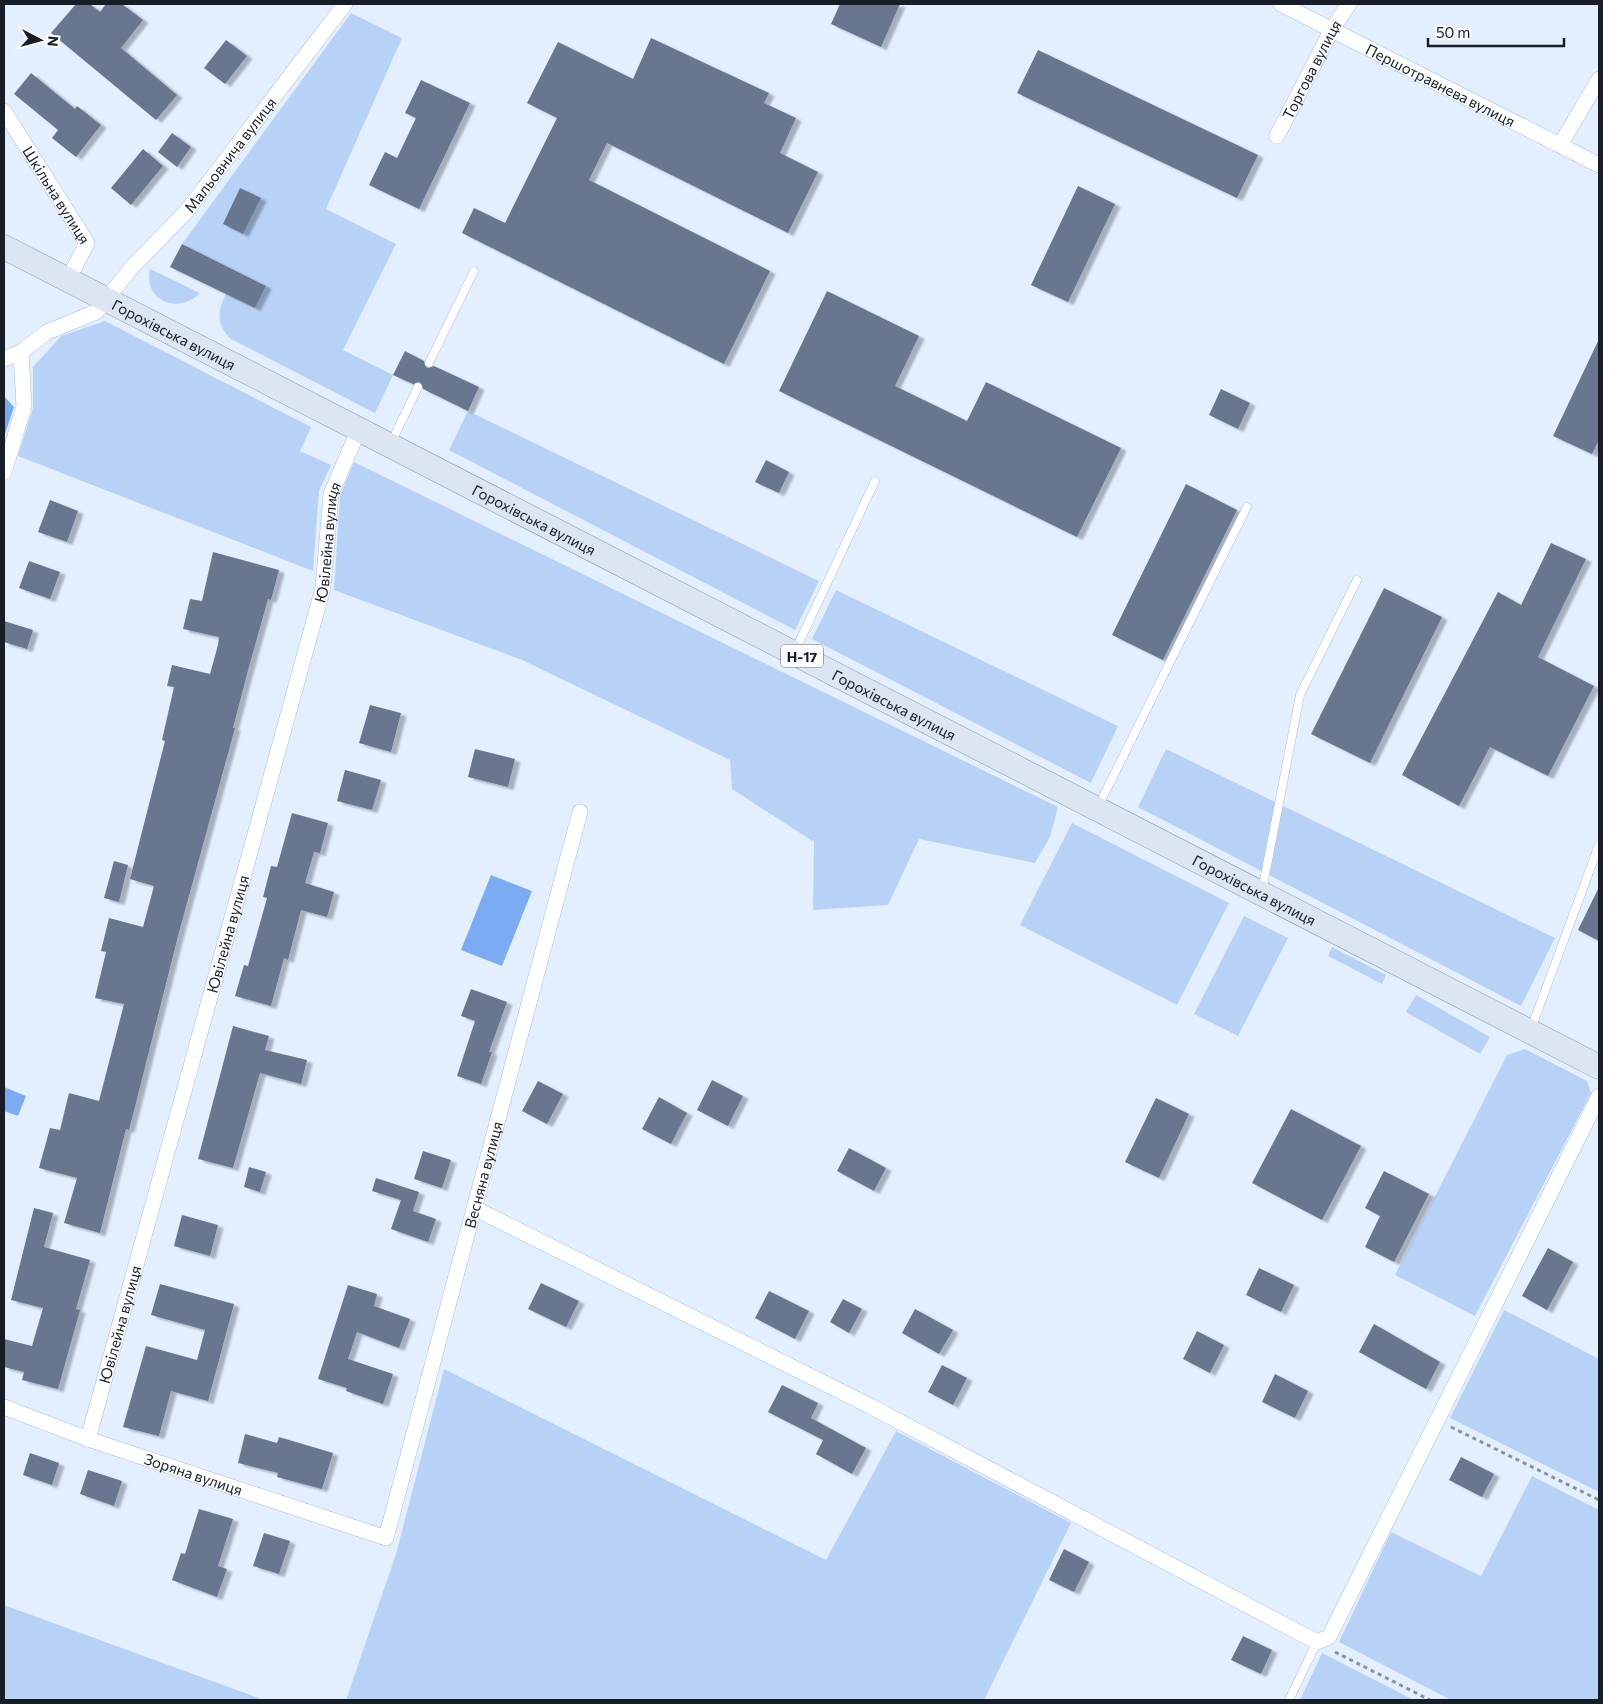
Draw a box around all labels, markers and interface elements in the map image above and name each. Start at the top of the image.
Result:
north arrow [15,15,65,65]
scale bar [1428,15,1564,47]
street label: Торгова вулиця [1278,16,1345,122]
text: 50 m [1436,23,1470,41]
text: N [44,35,62,48]
street label: Першотравнева вулиця [1363,40,1518,130]
street label: Мальовнича вулиця [180,93,280,216]
street label: Шкільна вулиця [19,143,94,247]
street label: Горохівська вулиця [109,295,239,374]
street label: Ювілейна вулиця [310,479,344,605]
street label: Горохівська вулиця [469,480,599,559]
road number: Н-17 [781,644,823,668]
street label: Горохівська вулиця [829,665,959,744]
street label: Горохівська вулиця [1190,851,1319,929]
street label: Ювілейна вулиця [203,873,252,995]
street label: Весняна вулиця [460,1119,506,1230]
street label: Ювілейна вулиця [95,1263,145,1385]
street label: Зоряна вулиця [142,1449,245,1499]

